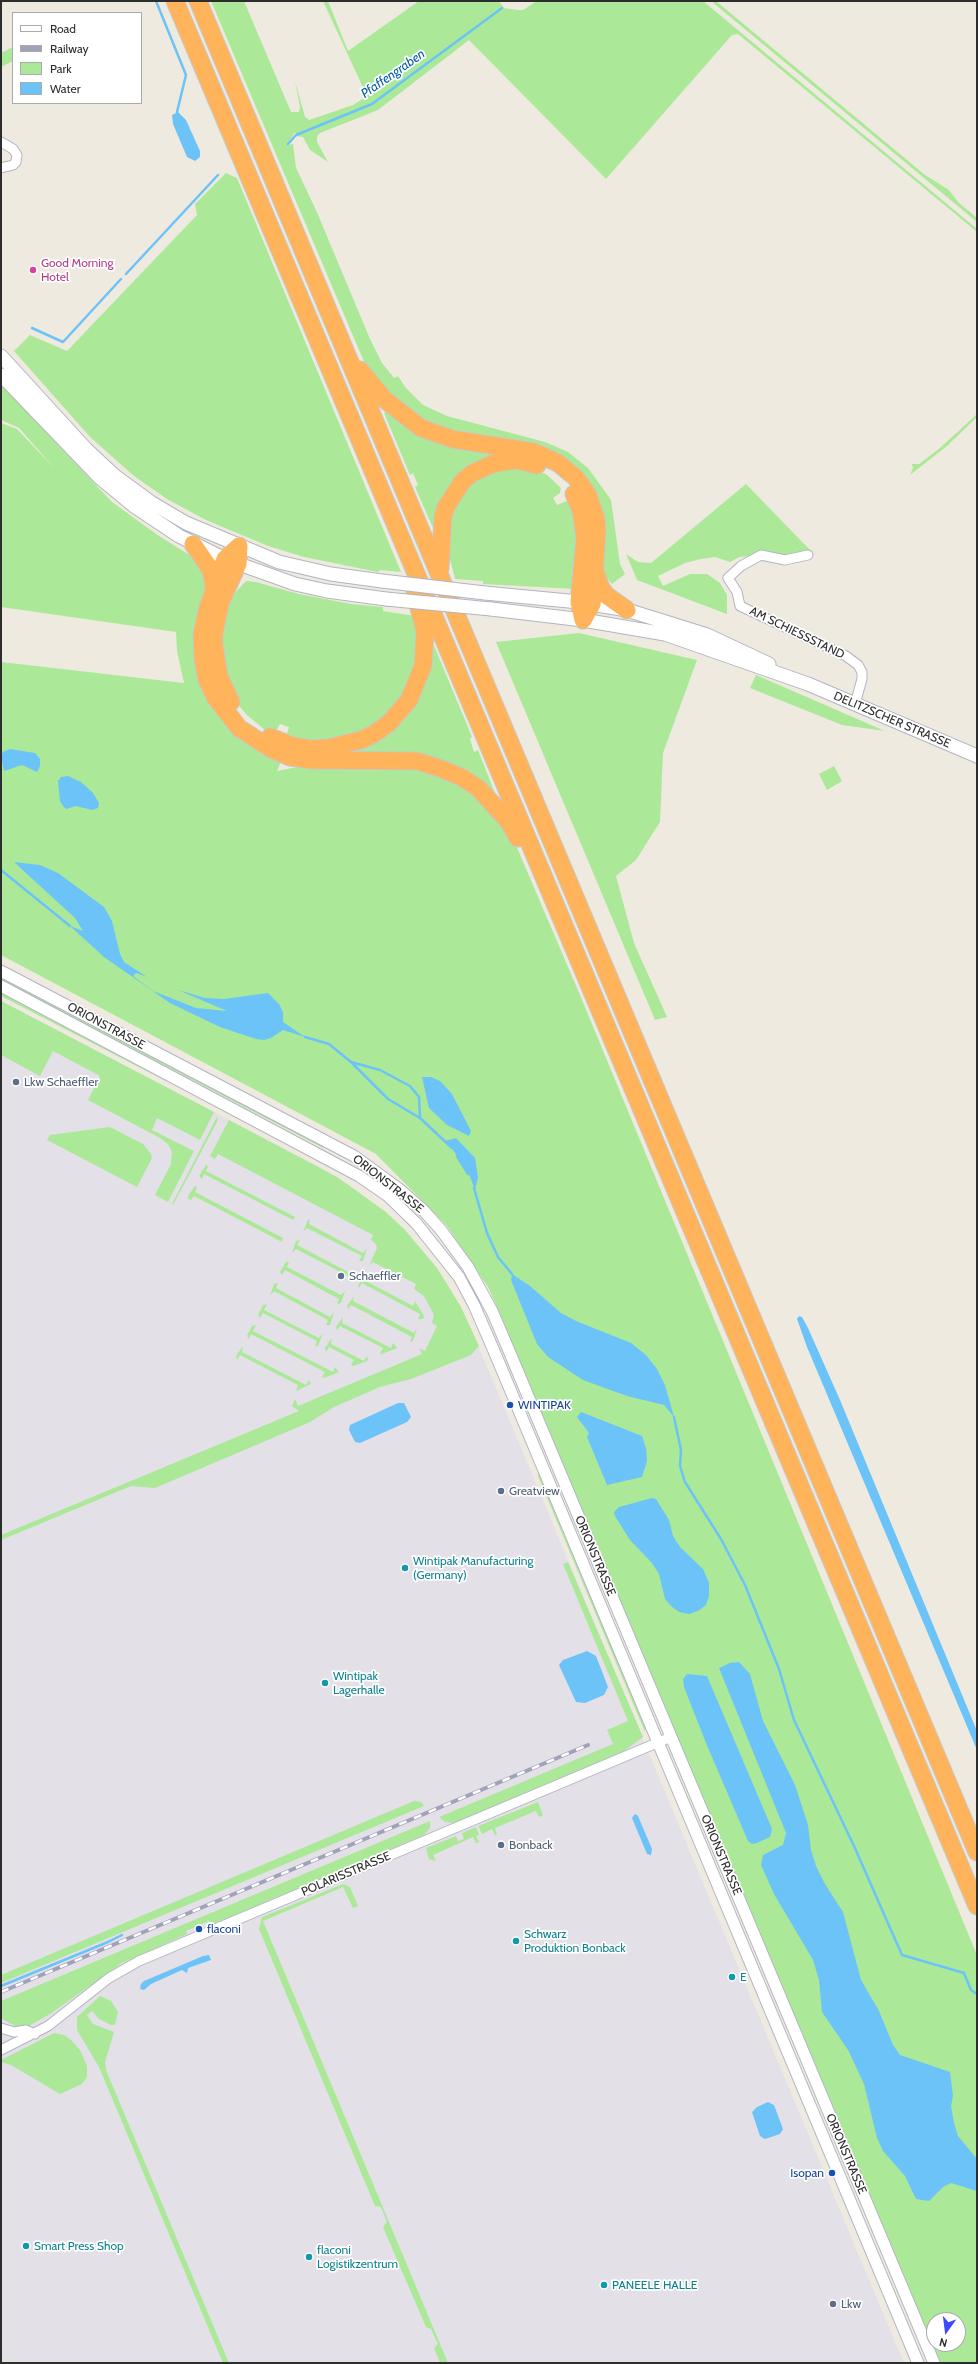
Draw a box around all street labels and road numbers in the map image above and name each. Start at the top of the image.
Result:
street label: AM SCHIESSSTAND [747,604,847,662]
street label: DELITZSCHER STRASSE [831,689,953,751]
street label: ORIONSTRASSE [65,999,147,1053]
street label: ORIONSTRASSE [350,1152,426,1216]
street label: ORIONSTRASSE [572,1514,618,1598]
street label: ORIONSTRASSE [698,1813,744,1897]
street label: POLARISSTRASSE [299,1849,393,1899]
street label: ORIONSTRASSE [823,2112,869,2196]

